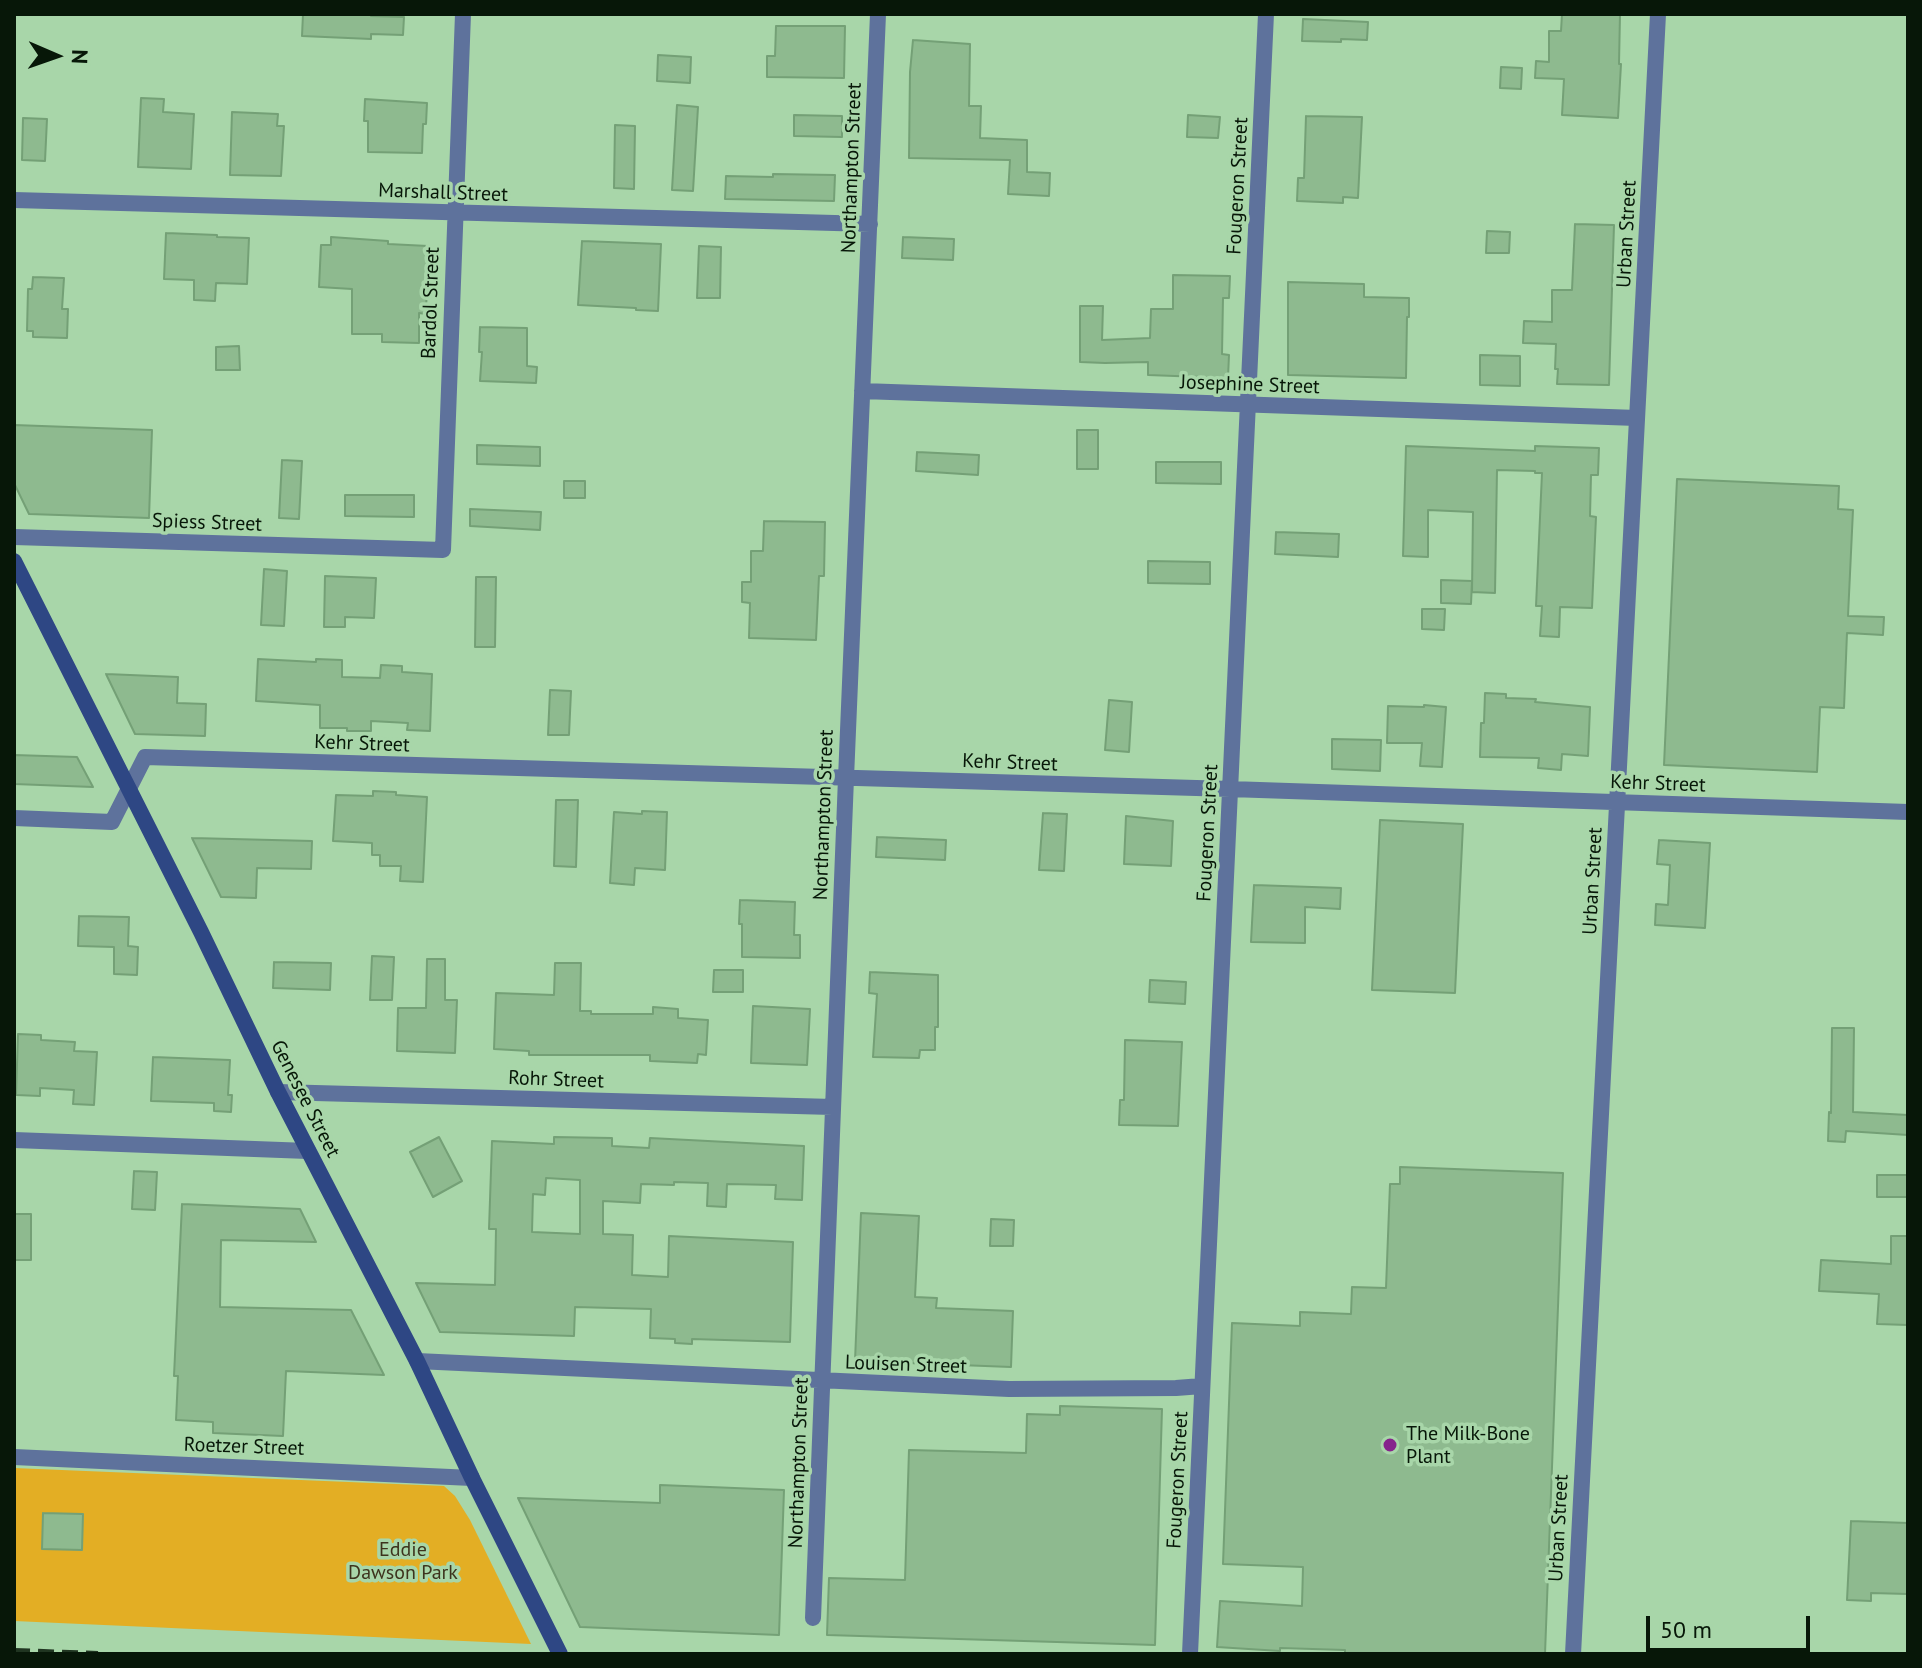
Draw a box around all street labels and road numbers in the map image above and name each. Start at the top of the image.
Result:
street label: Northampton Street [837,82,867,254]
street label: Fougeron Street [1222,117,1254,255]
street label: Marshall Street [378,179,508,207]
street label: Urban Street [1612,179,1642,289]
street label: Bardol Street [417,247,445,359]
street label: Josephine Street [1180,371,1320,399]
street label: Spiess Street [152,509,262,537]
street label: Northampton Street [809,729,839,901]
street label: Kehr Street [314,730,410,758]
street label: Kehr Street [962,749,1058,777]
street label: Fougeron Street [1192,764,1224,902]
street label: Kehr Street [1610,770,1706,798]
street label: Urban Street [1578,826,1608,936]
street label: Genesee Street [265,1036,345,1162]
street label: Rohr Street [508,1066,604,1094]
street label: Louisen Street [845,1351,967,1379]
street label: Northampton Street [784,1377,814,1549]
street label: Fougeron Street [1162,1411,1194,1549]
street label: Roetzer Street [183,1433,305,1461]
street label: Urban Street [1544,1473,1574,1583]

